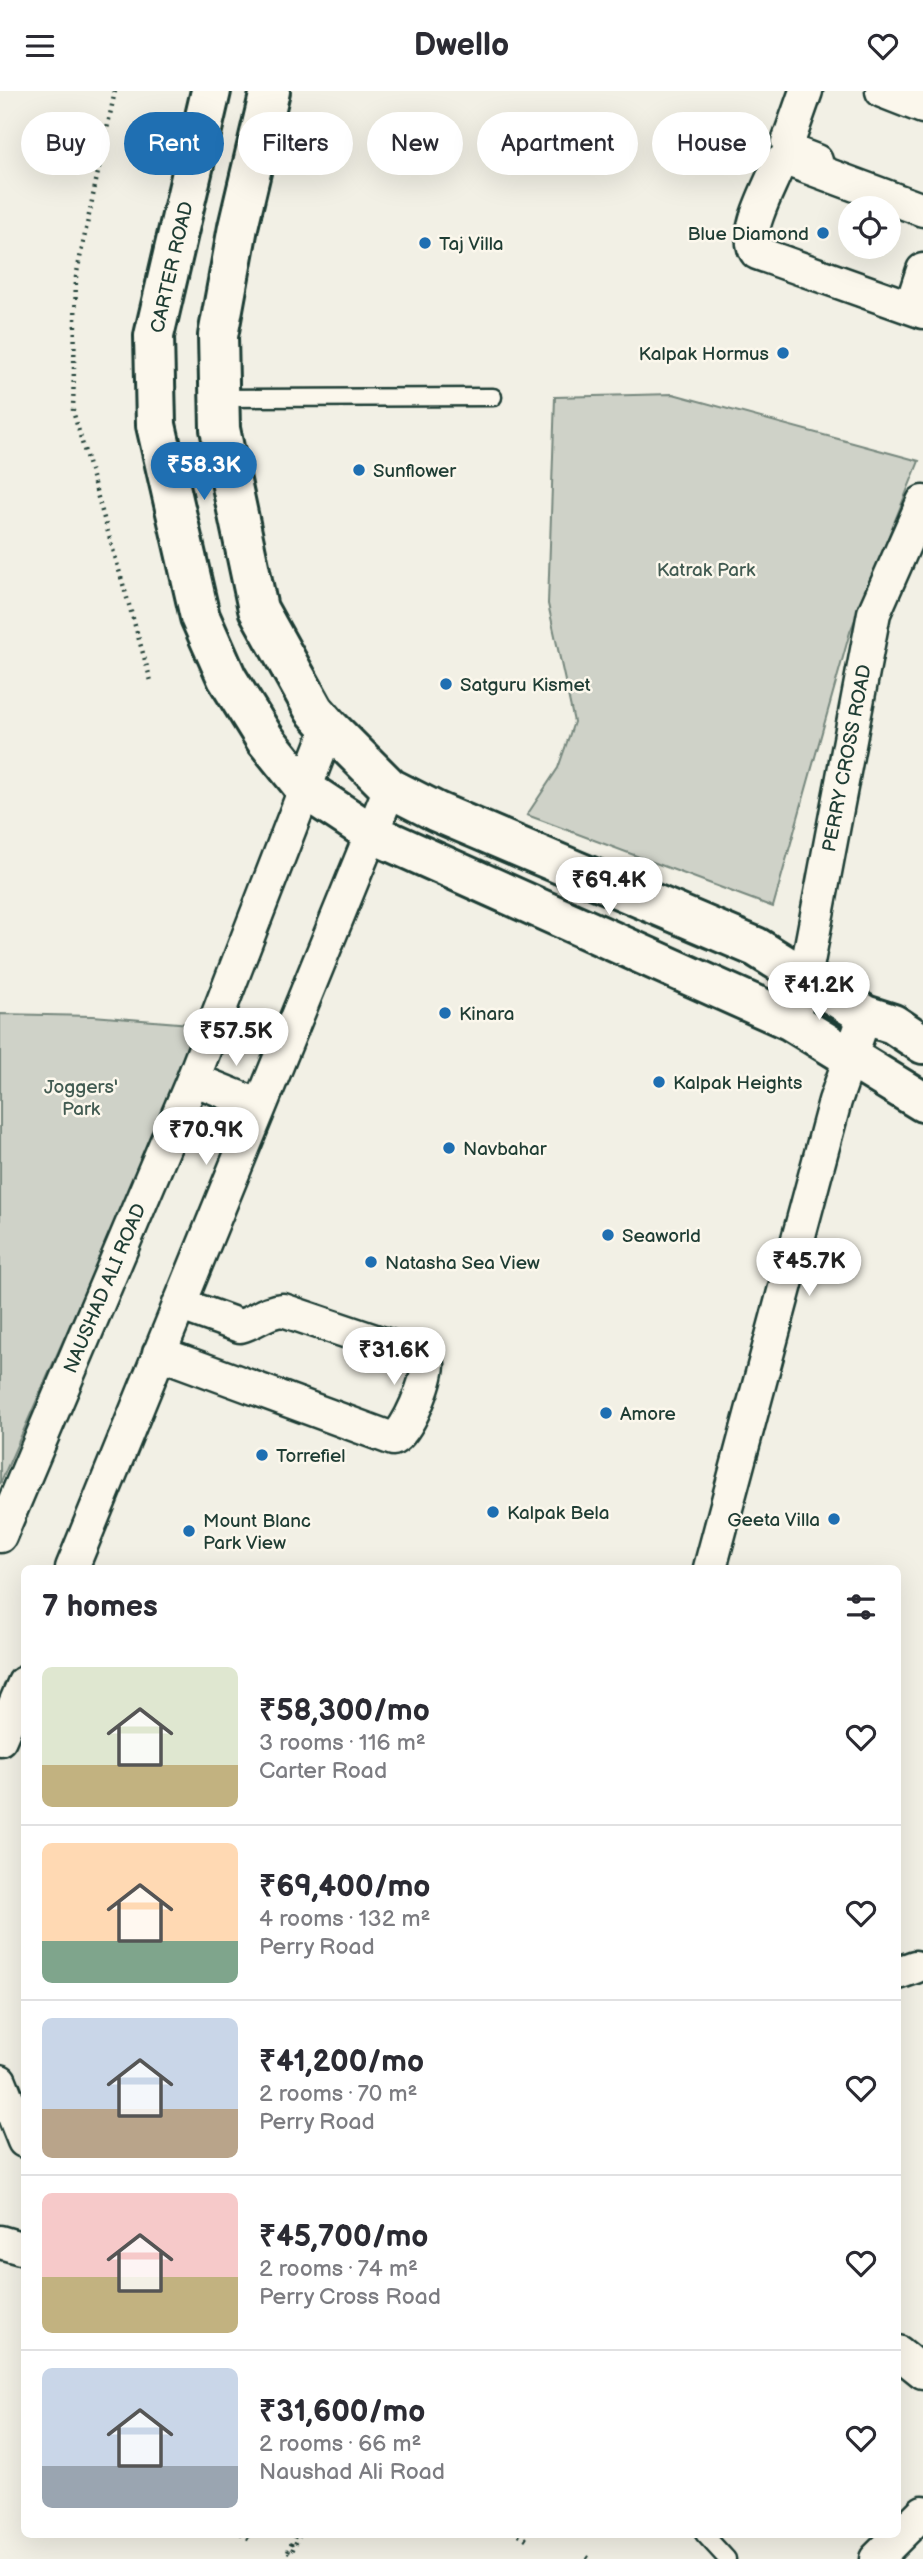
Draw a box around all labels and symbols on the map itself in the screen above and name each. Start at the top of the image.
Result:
street label: CARTER ROAD [146,199,199,335]
place label: Blue Diamond [688,223,809,246]
marker: Blue Diamond [815,225,831,241]
place label: Taj Villa [439,233,504,256]
marker: Taj Villa [417,235,433,251]
place label: Kalpak Hormus [639,343,769,366]
marker: Kalpak Hormus [775,345,791,361]
pin: ₹58.3K [147,443,261,502]
place label: Sunflower [373,460,457,483]
marker: Sunflower [351,462,367,478]
park label: Katrak Park [657,559,756,582]
street label: PERRY CROSS ROAD [818,663,877,854]
place label: Satguru Kismet [460,674,591,697]
marker: Satguru Kismet [438,676,454,692]
pin: ₹69.4K [552,857,666,917]
pin: ₹41.2K [762,963,876,1022]
place label: Kinara [459,1003,514,1026]
marker: Kinara [437,1005,453,1021]
pin: ₹57.5K [179,1009,293,1068]
place label: Kalpak Heights [673,1072,802,1095]
marker: Kalpak Heights [651,1074,667,1090]
park label: Joggers' Park [44,1076,118,1121]
pin: ₹70.9K [149,1107,263,1167]
place label: Navbahar [463,1138,548,1161]
marker: Navbahar [441,1140,457,1156]
street label: NAUSHAD ALI ROAD [59,1200,152,1377]
place label: Seaworld [622,1225,701,1248]
marker: Seaworld [600,1227,616,1243]
pin: ₹45.7K [752,1239,866,1298]
place label: Natasha Sea View [385,1252,540,1275]
marker: Natasha Sea View [363,1254,379,1270]
pin: ₹31.6K [337,1327,451,1387]
place label: Amore [620,1403,676,1426]
marker: Amore [598,1405,614,1421]
place label: Torrefiel [276,1445,346,1468]
marker: Torrefiel [254,1447,270,1463]
place label: Kalpak Bela [507,1502,609,1525]
marker: Kalpak Bela [485,1504,501,1520]
place label: Geeta Villa [727,1509,820,1532]
place label: Mount Blanc Park View [203,1510,311,1555]
marker: Geeta Villa [826,1511,842,1527]
marker: Mount Blanc Park View [181,1523,197,1539]

